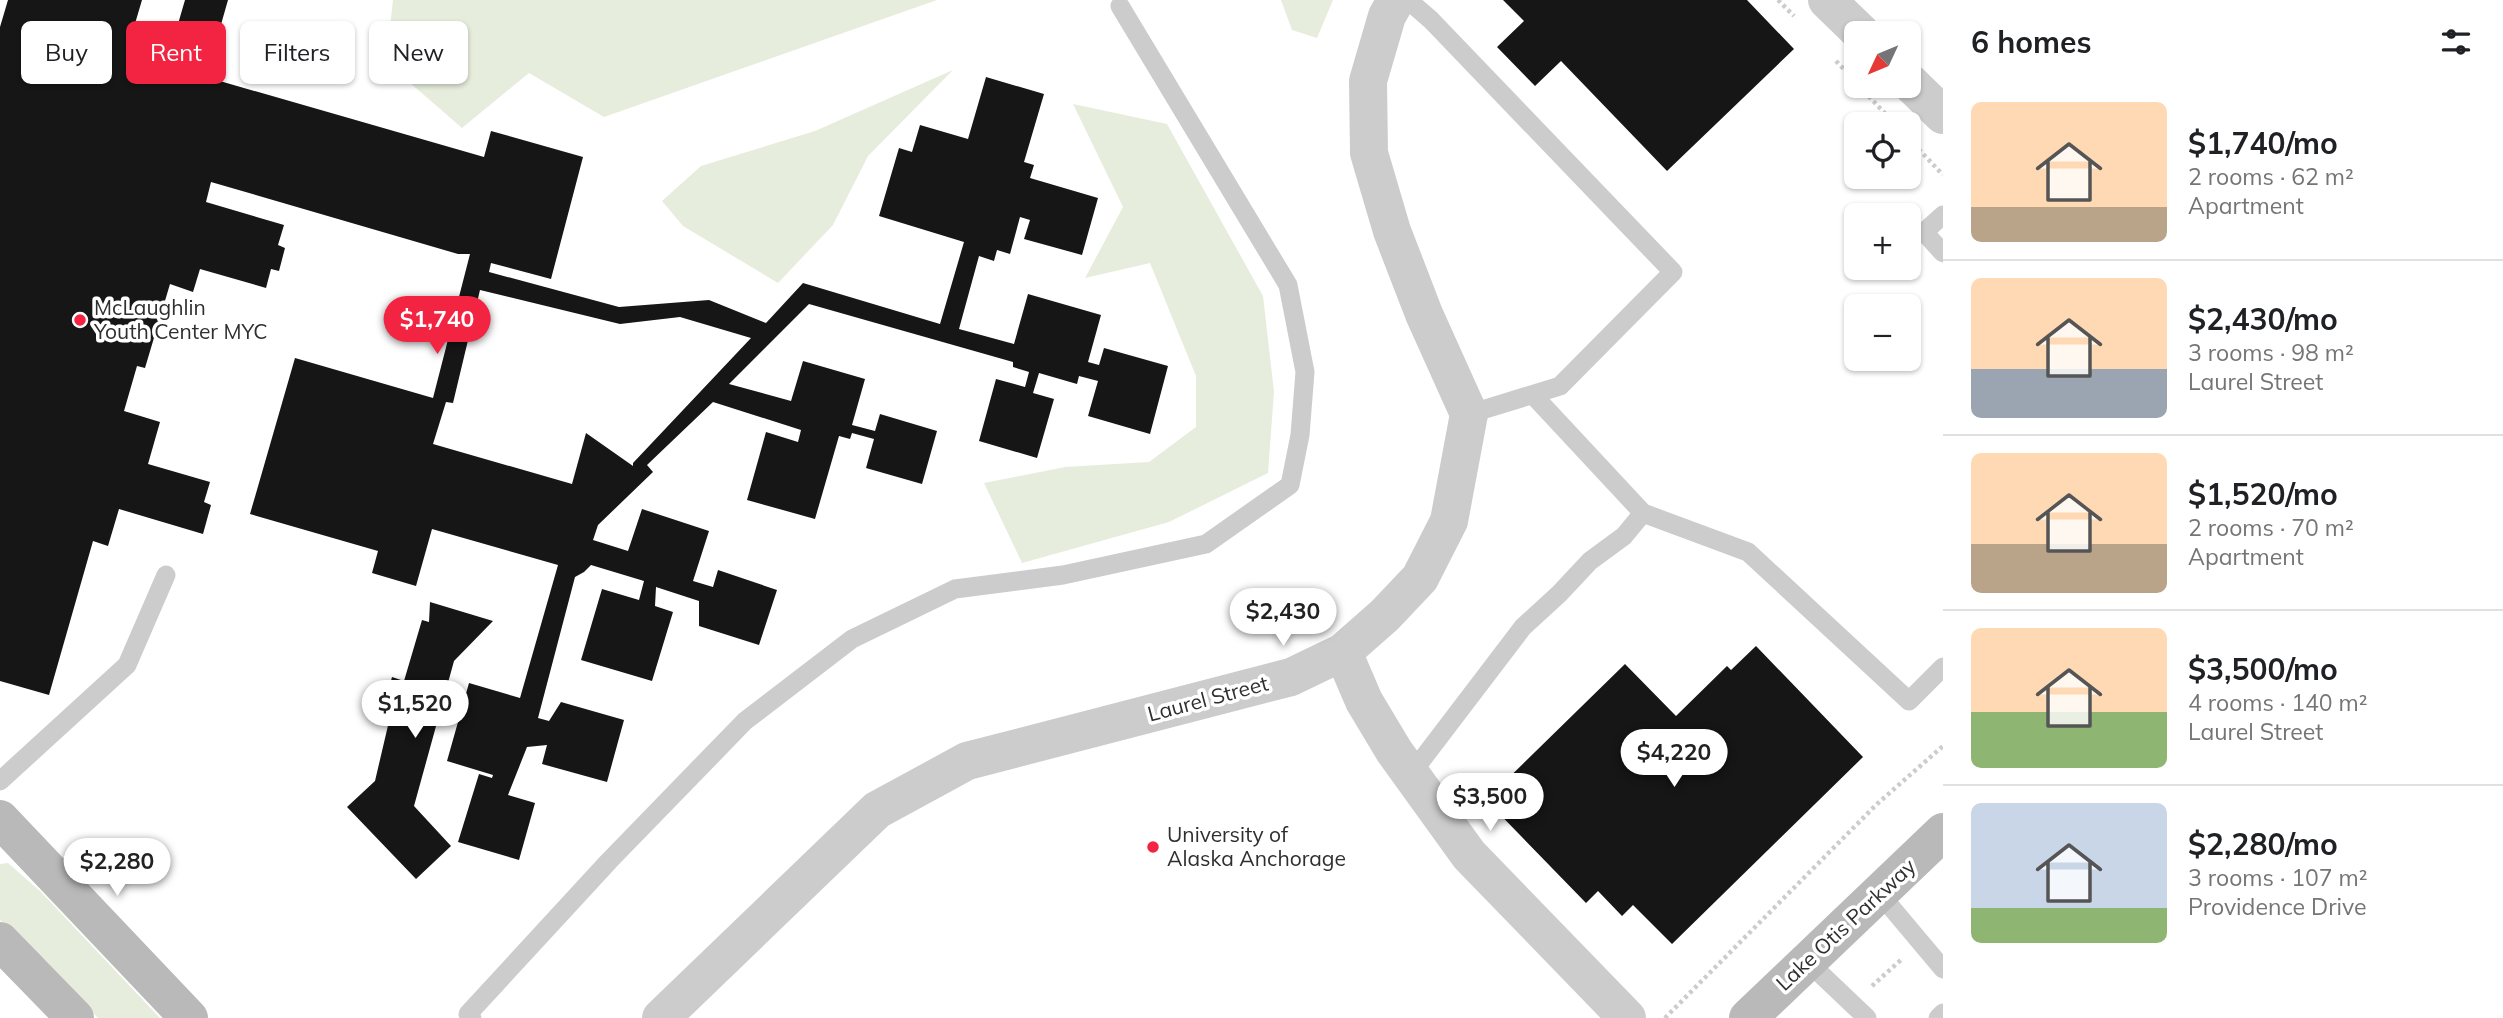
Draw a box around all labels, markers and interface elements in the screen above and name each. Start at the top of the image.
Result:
chip: Buy [21,21,112,84]
chip: Rent [126,21,226,84]
chip: Filters [240,21,355,84]
chip: New [369,21,468,84]
north arrow [1844,21,1922,98]
map controls [1844,21,1921,371]
text: 6 homes [1971,23,2092,61]
icon: filters [2437,23,2475,61]
button: locate [1844,112,1921,189]
text: $1,740/mo [2188,124,2338,162]
icon: home [2027,130,2111,214]
text: 2 rooms · 62 m² [2188,162,2354,191]
text: Apartment [2188,191,2304,220]
button: + [1844,203,1921,280]
place label: McLaughlin Youth Center MYC [93,294,268,344]
button: − [1844,294,1921,371]
pin: $1,740 [380,296,494,356]
text: $2,430/mo [2188,300,2338,338]
text: $1,740 [400,304,474,333]
icon: home [2027,306,2111,390]
marker: McLaughlin Youth Center MYC [72,312,88,328]
text: 3 rooms · 98 m² [2188,338,2354,367]
text: Laurel Street [2188,367,2323,396]
text: $1,520/mo [2188,475,2338,513]
icon: home [2027,481,2111,565]
text: 2 rooms · 70 m² [2188,513,2354,542]
text: Apartment [2188,542,2304,571]
pin: $2,430 [1226,588,1340,648]
text: $2,430 [1246,596,1320,625]
text: $3,500/mo [2188,650,2338,688]
icon: home [2027,656,2111,740]
street label: Laurel Street [1145,669,1271,727]
pin: $1,520 [358,680,472,740]
text: $1,520 [378,688,452,717]
text: 4 rooms · 140 m² [2188,688,2368,717]
text: Laurel Street [2188,717,2323,746]
pin: $4,220 [1617,730,1731,789]
text: $4,220 [1637,737,1711,766]
pin: $3,500 [1433,774,1547,833]
text: $3,500 [1453,781,1527,810]
place label: University of Alaska Anchorage [1167,821,1346,871]
text: $2,280/mo [2188,825,2338,863]
icon: home [2027,831,2111,915]
pin: $2,280 [60,838,174,898]
marker: University of Alaska Anchorage [1145,839,1161,855]
text: $2,280 [80,846,154,875]
street label: Lake Otis Parkway [1770,853,1921,996]
text: 3 rooms · 107 m² [2188,863,2368,892]
text: Providence Drive [2188,892,2367,921]

